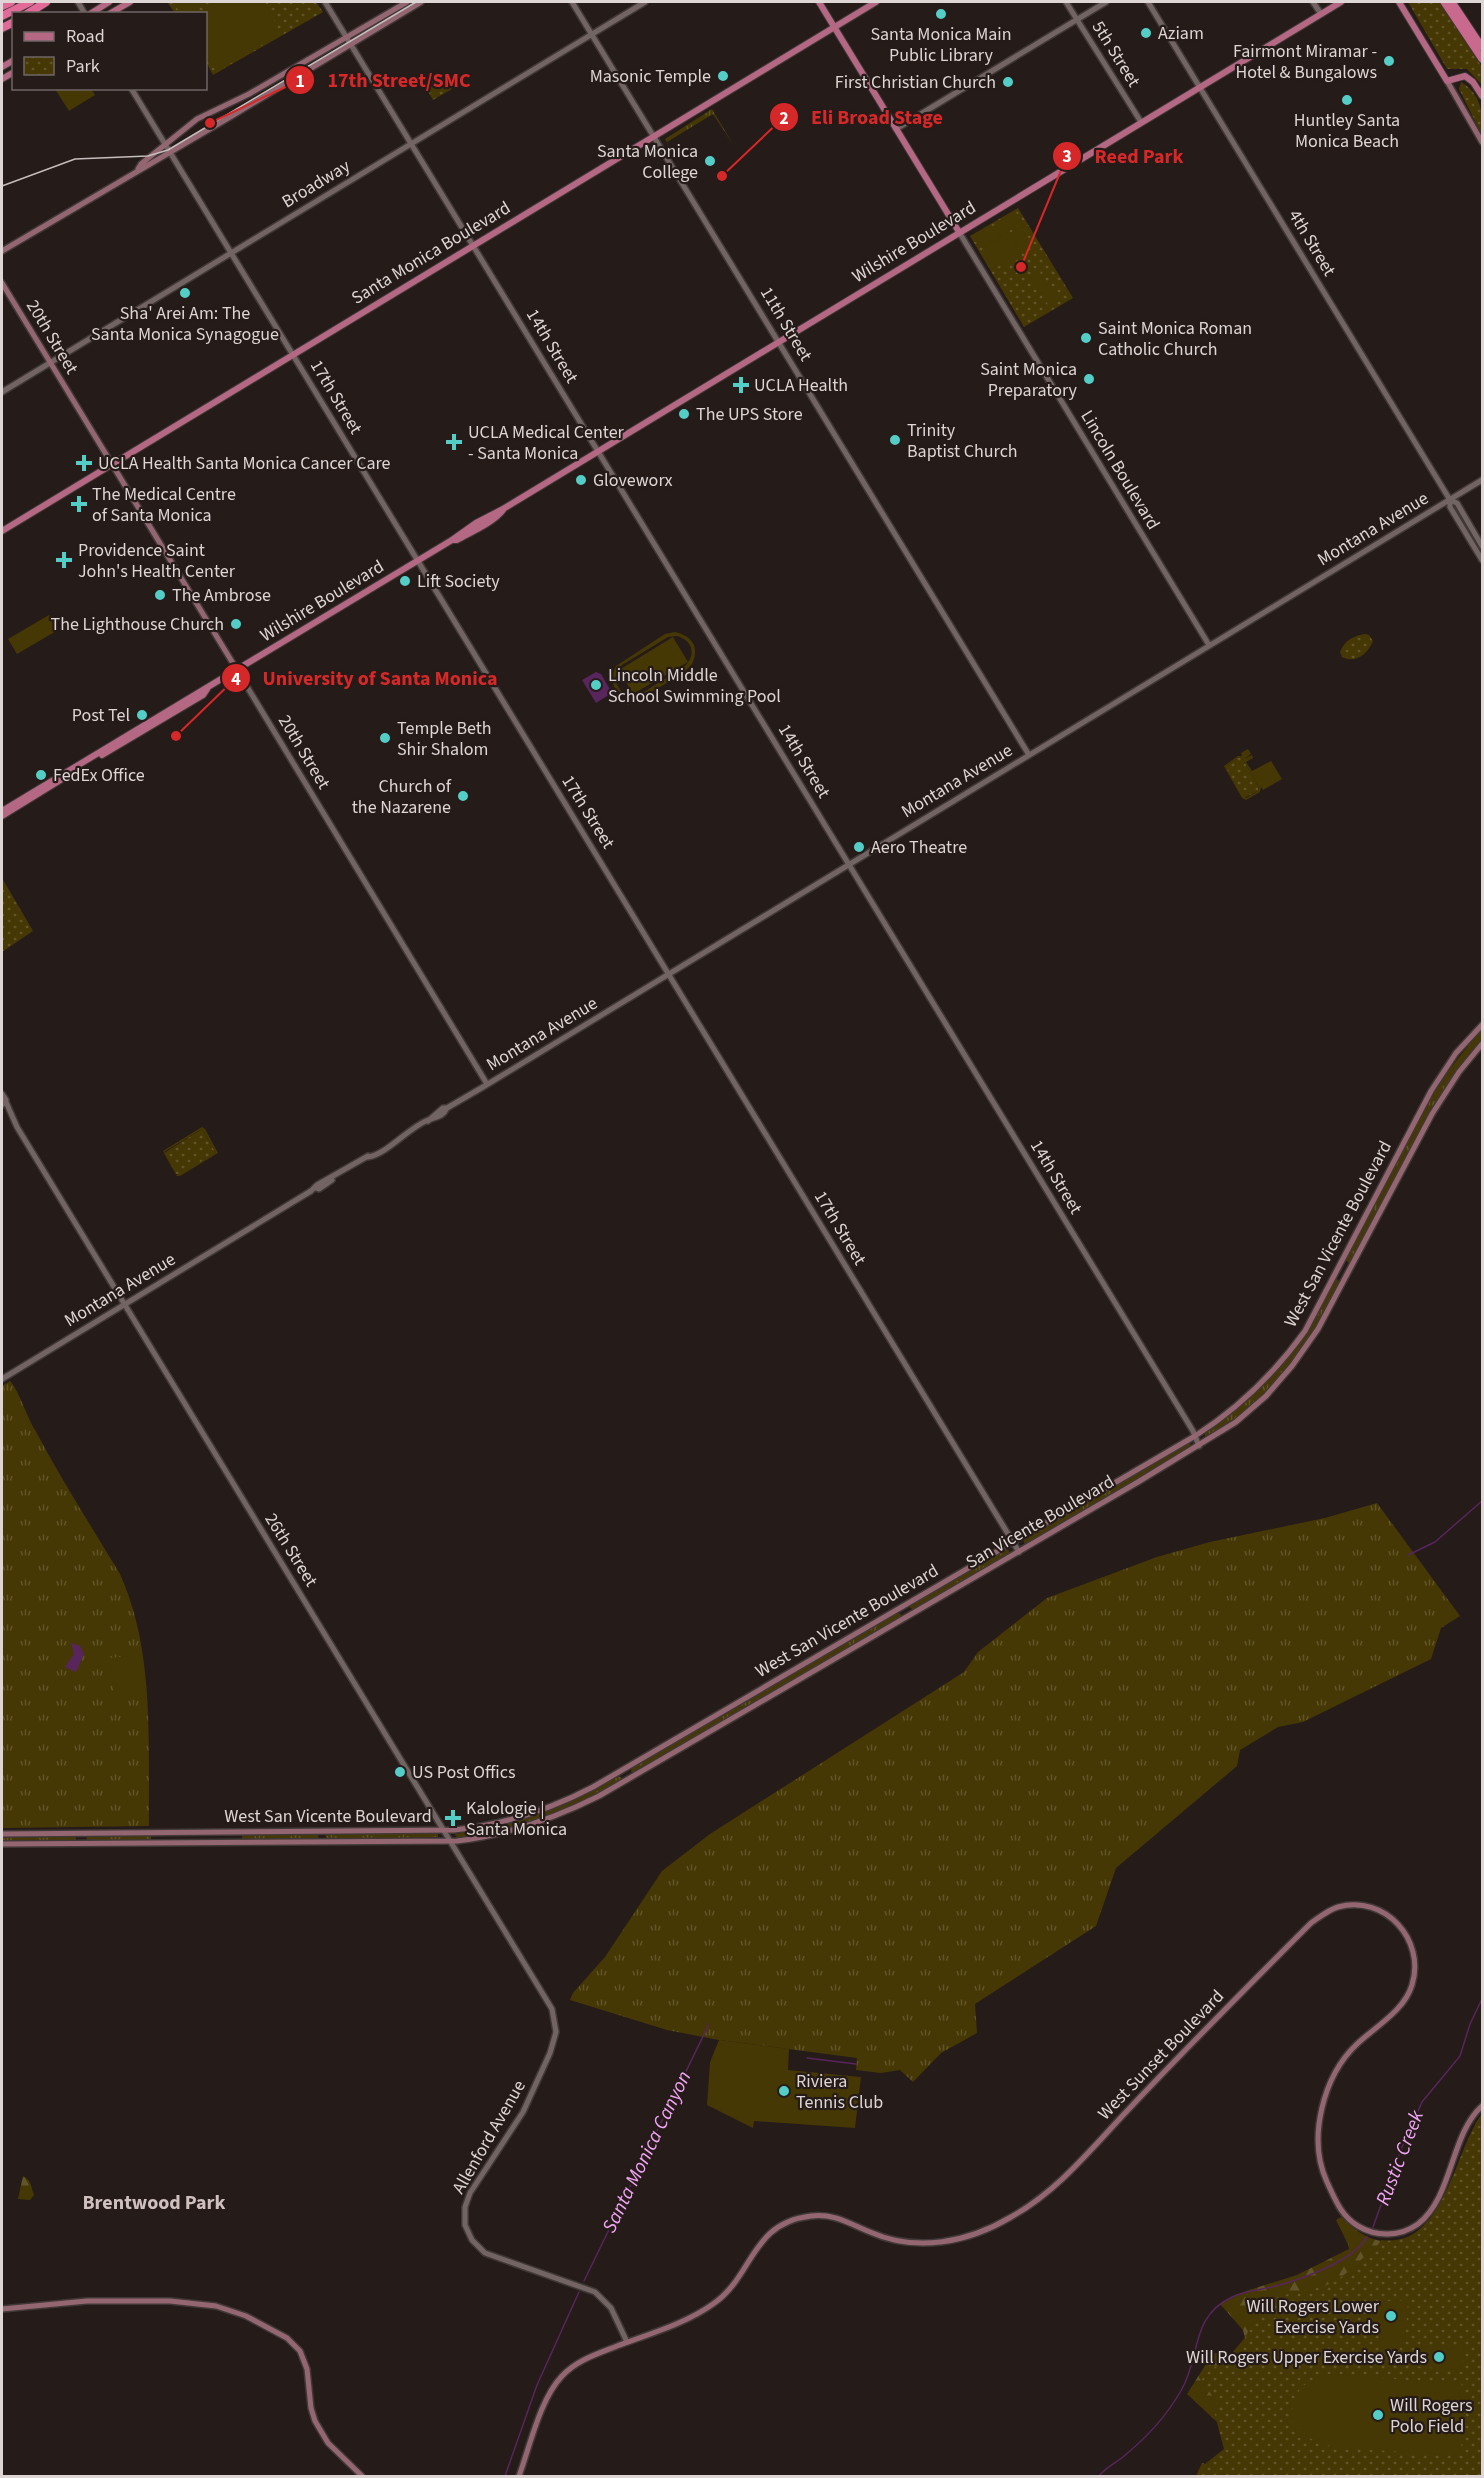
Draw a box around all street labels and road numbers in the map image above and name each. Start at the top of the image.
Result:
street label: 5th Street [1086,16,1146,92]
street label: Broadway [277,154,355,214]
street label: Wilshire Boulevard [847,195,981,289]
street label: Santa Monica Boulevard [347,196,515,310]
street label: 4th Street [1282,205,1342,281]
street label: 11th Street [754,282,818,366]
street label: 20th Street [20,295,84,379]
street label: 14th Street [520,304,584,388]
street label: 17th Street [304,355,368,439]
street label: Lincoln Boulevard [1074,405,1166,535]
street label: Montana Avenue [1313,486,1433,572]
street label: Wilshire Boulevard [255,554,389,648]
street label: 20th Street [272,710,336,794]
street label: 14th Street [772,719,836,803]
street label: Montana Avenue [897,738,1017,824]
street label: 17th Street [556,770,620,854]
street label: Montana Avenue [482,991,602,1077]
street label: 14th Street [1024,1135,1088,1219]
street label: West San Vicente Boulevard [1278,1136,1398,1332]
street label: 17th Street [808,1186,872,1270]
street label: Montana Avenue [60,1247,180,1333]
street label: San Vicente Boulevard [961,1469,1119,1575]
street label: 26th Street [259,1508,323,1592]
street label: West San Vicente Boulevard [751,1558,943,1684]
street label: West San Vicente Boulevard [224,1804,432,1829]
street label: West Sunset Boulevard [1092,1984,1230,2126]
street label: Allenford Avenue [446,2075,532,2199]

